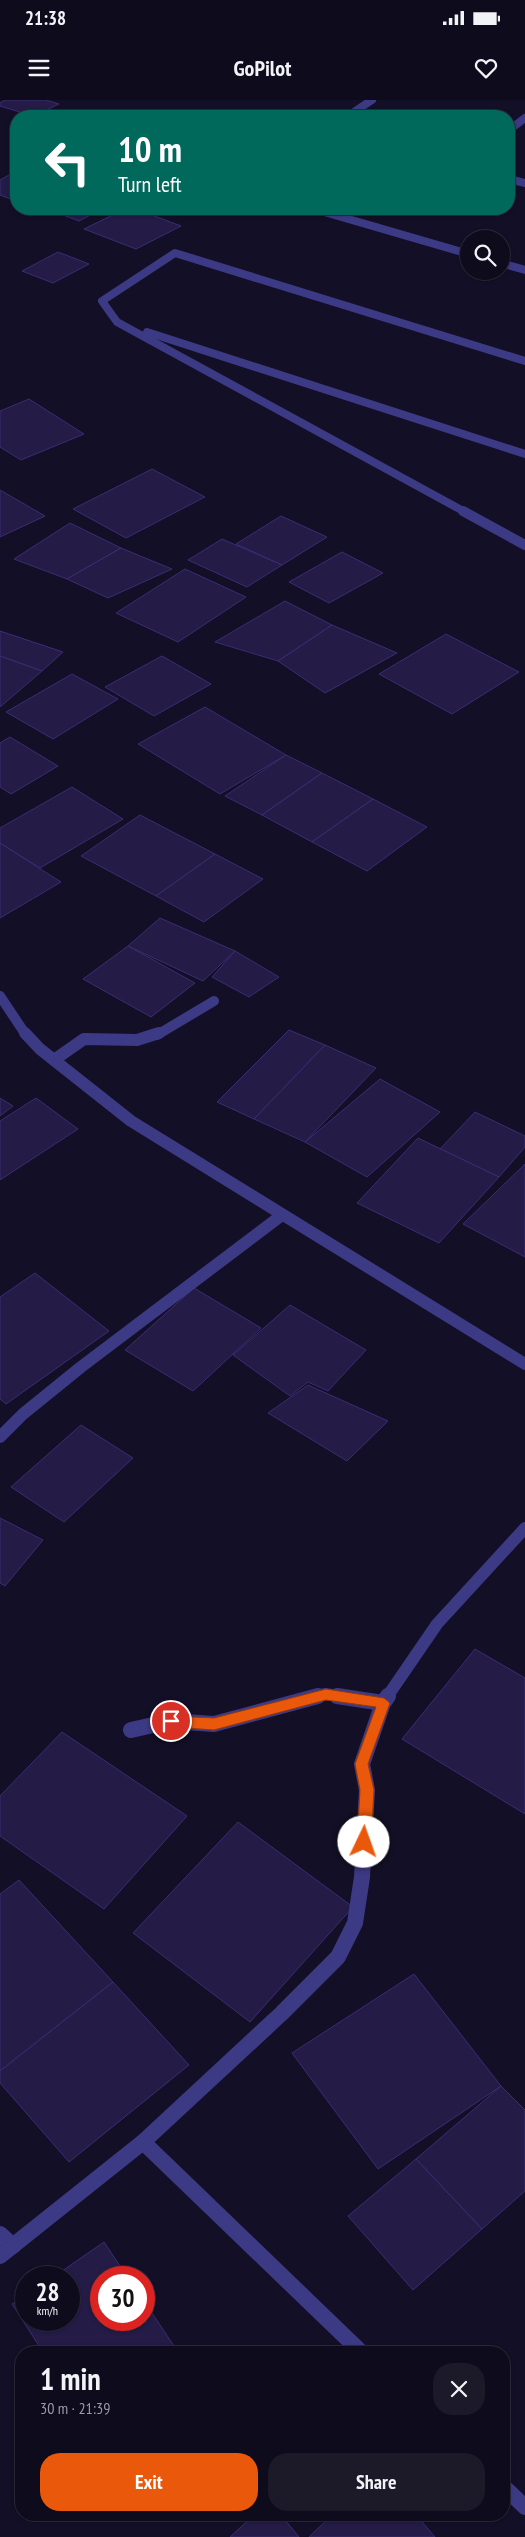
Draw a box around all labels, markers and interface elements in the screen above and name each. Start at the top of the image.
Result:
text: 21:38 [25,6,66,30]
icon: menu [25,54,53,82]
text: GoPilot [234,54,291,82]
icon: heart [472,54,500,82]
text: 10 m [118,126,182,172]
icon: left [35,130,100,195]
text: Turn left [118,170,182,198]
map controls [460,230,510,280]
button: search [460,230,510,280]
pin [150,1700,192,1742]
icon: arrive [157,1707,185,1735]
position arrow [337,1815,389,1867]
speed limit sign: 30 [90,2266,155,2331]
text: 28 [36,2276,59,2308]
text: km/h [37,2303,58,2318]
text: 1 min [40,2359,101,2398]
button: close [433,2363,485,2415]
text: 30 m · 21:39 [40,2398,111,2418]
button: Exit [40,2453,258,2511]
button: Share [268,2453,485,2511]

